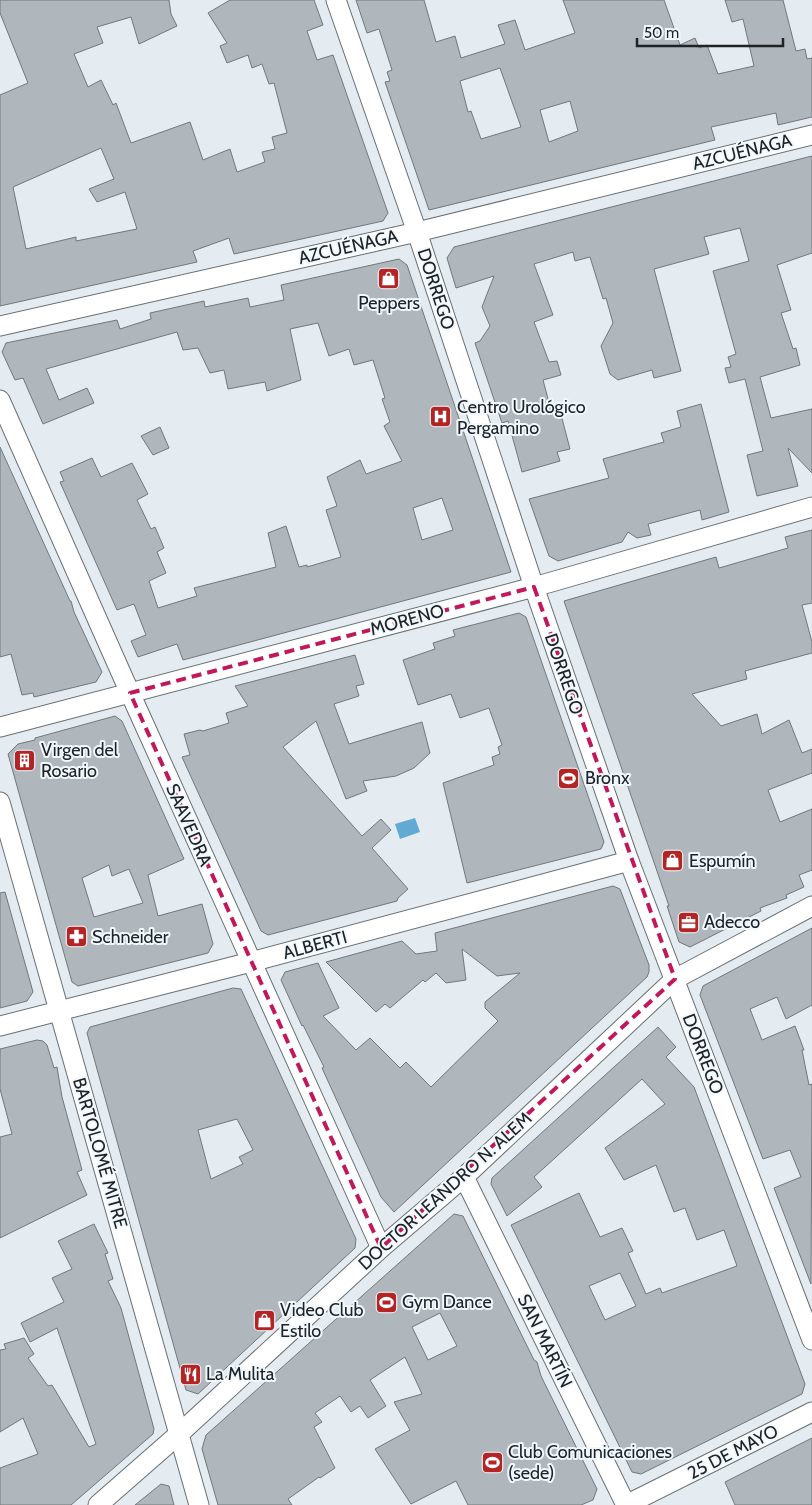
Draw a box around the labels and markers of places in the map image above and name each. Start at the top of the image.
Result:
shop icon: Peppers [377,266,401,290]
place label: Peppers [358,292,420,314]
place label: Centro Urológico Pergamino [457,396,586,439]
hospital icon: Centro Urológico Pergamino [429,405,453,429]
place label: Virgen del Rosario [41,739,119,782]
building icon: Virgen del Rosario [13,748,37,772]
sports icon: Bronx [557,766,581,790]
place label: Bronx [585,767,630,789]
shop icon: Espumín [661,849,685,873]
place label: Espumín [689,850,755,872]
office icon: Adecco [676,910,700,934]
place label: Adecco [704,911,760,933]
pharmacy icon: Schneider [64,925,88,949]
place label: Schneider [92,926,169,948]
sports icon: Gym Dance [374,1290,398,1314]
place label: Gym Dance [402,1291,492,1313]
place label: Video Club Estilo [280,1299,364,1342]
shop icon: Video Club Estilo [252,1308,276,1332]
restaurant icon: La Mulita [178,1362,202,1386]
place label: La Mulita [206,1363,275,1385]
place label: Club Comunicaciones (sede) [508,1441,672,1484]
sports icon: Club Comunicaciones (sede) [480,1450,504,1474]

